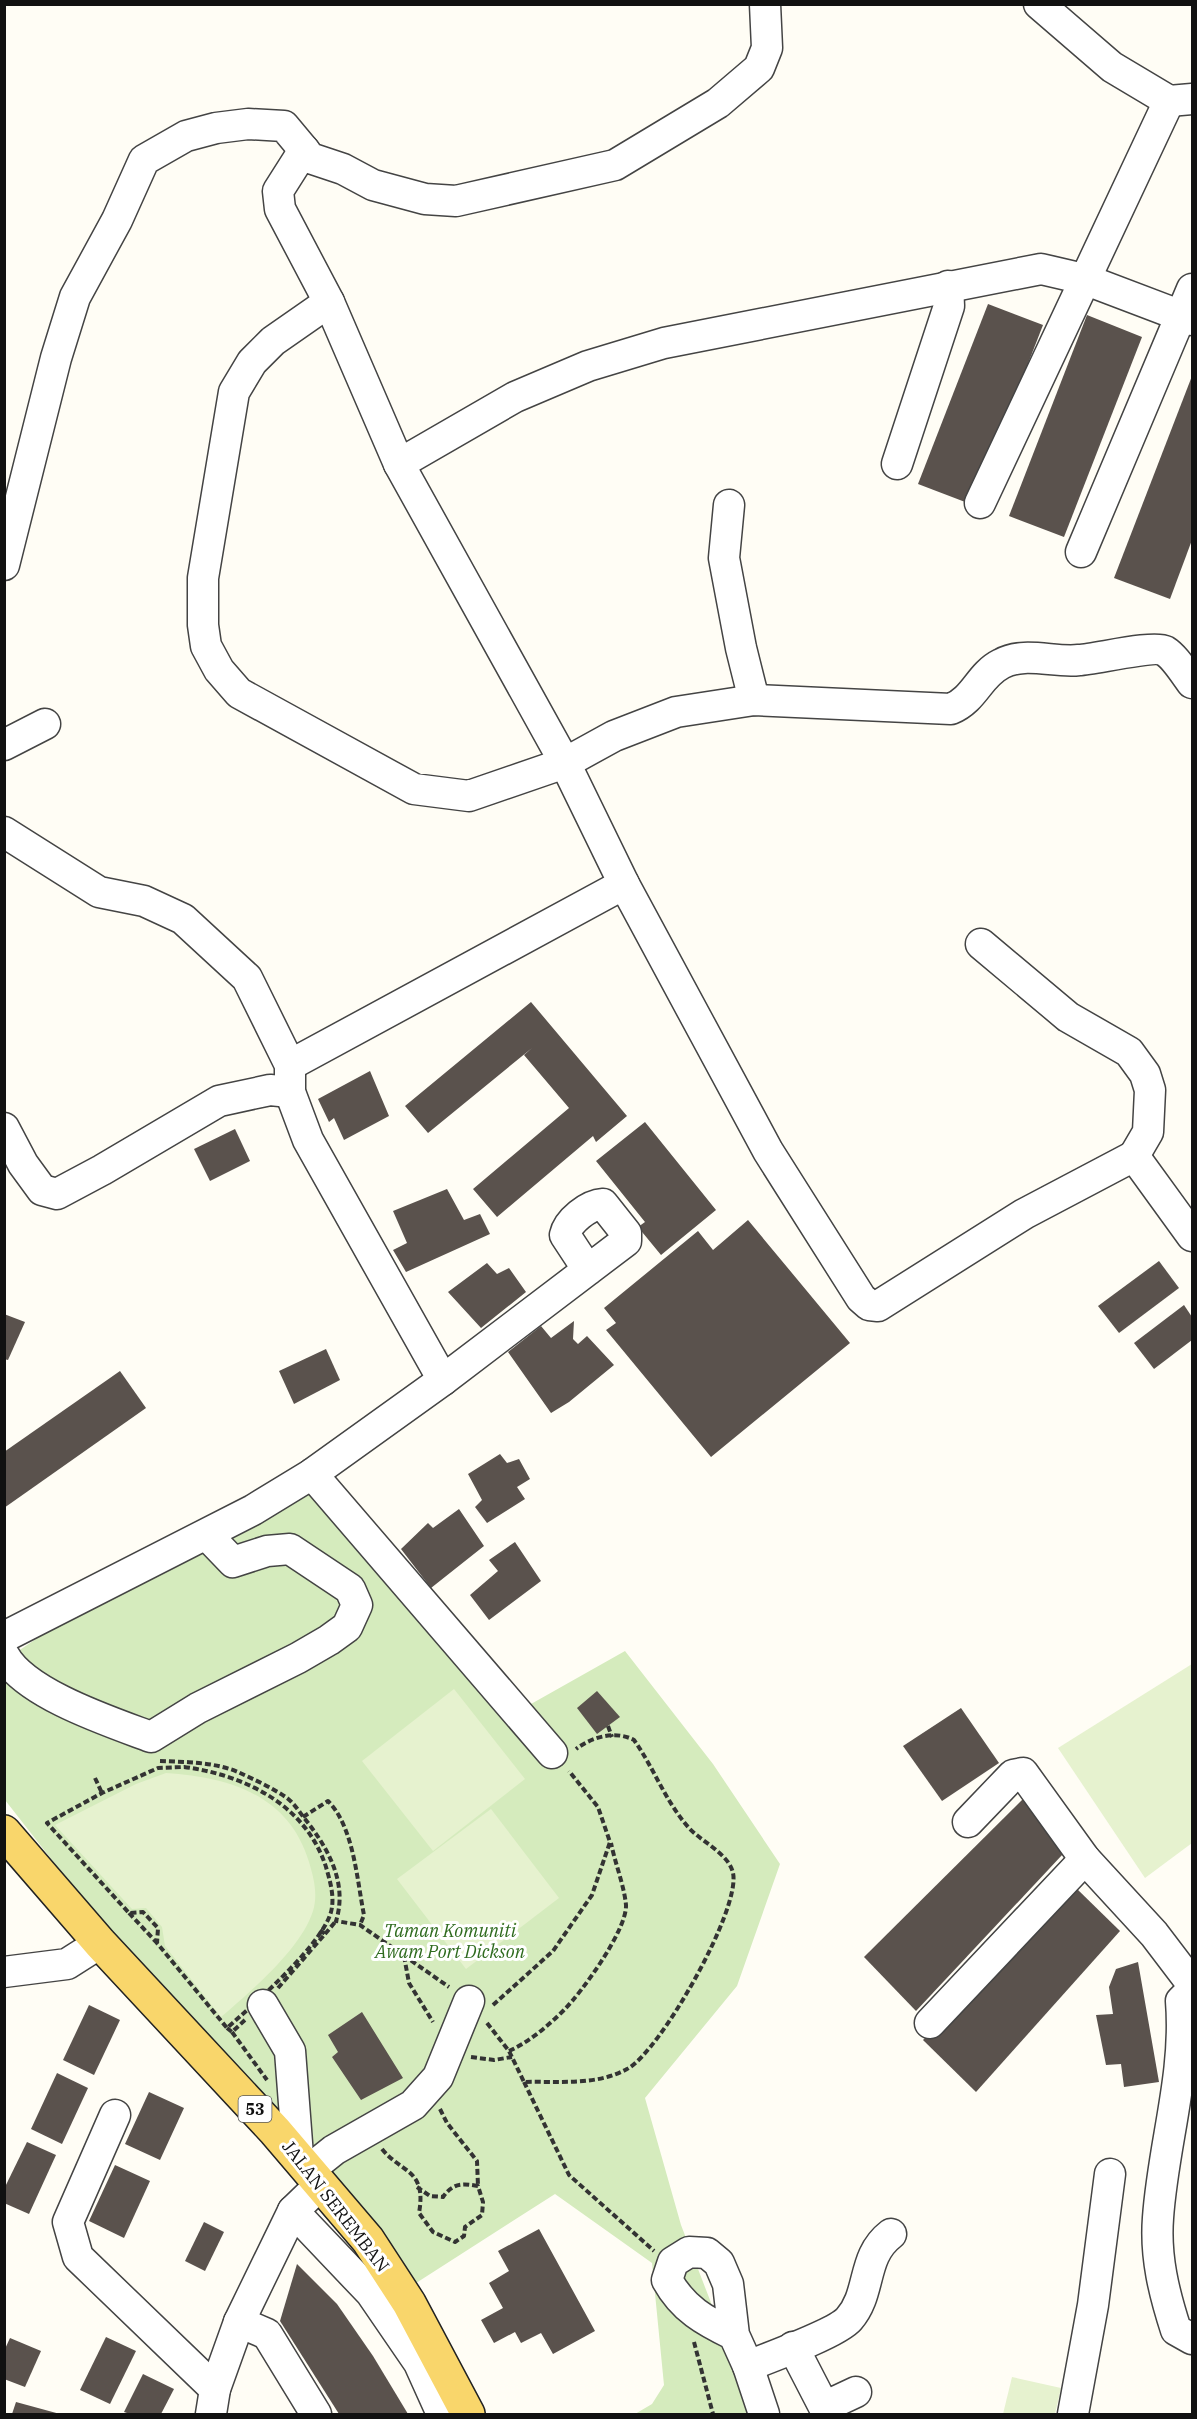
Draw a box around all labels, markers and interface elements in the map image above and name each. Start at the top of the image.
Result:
park label: Taman Komuniti Awam Port Dickson [374,1919,526,1963]
road number: 53 [238,2096,272,2122]
street label: JALAN SEREMBAN [277,2135,395,2277]

